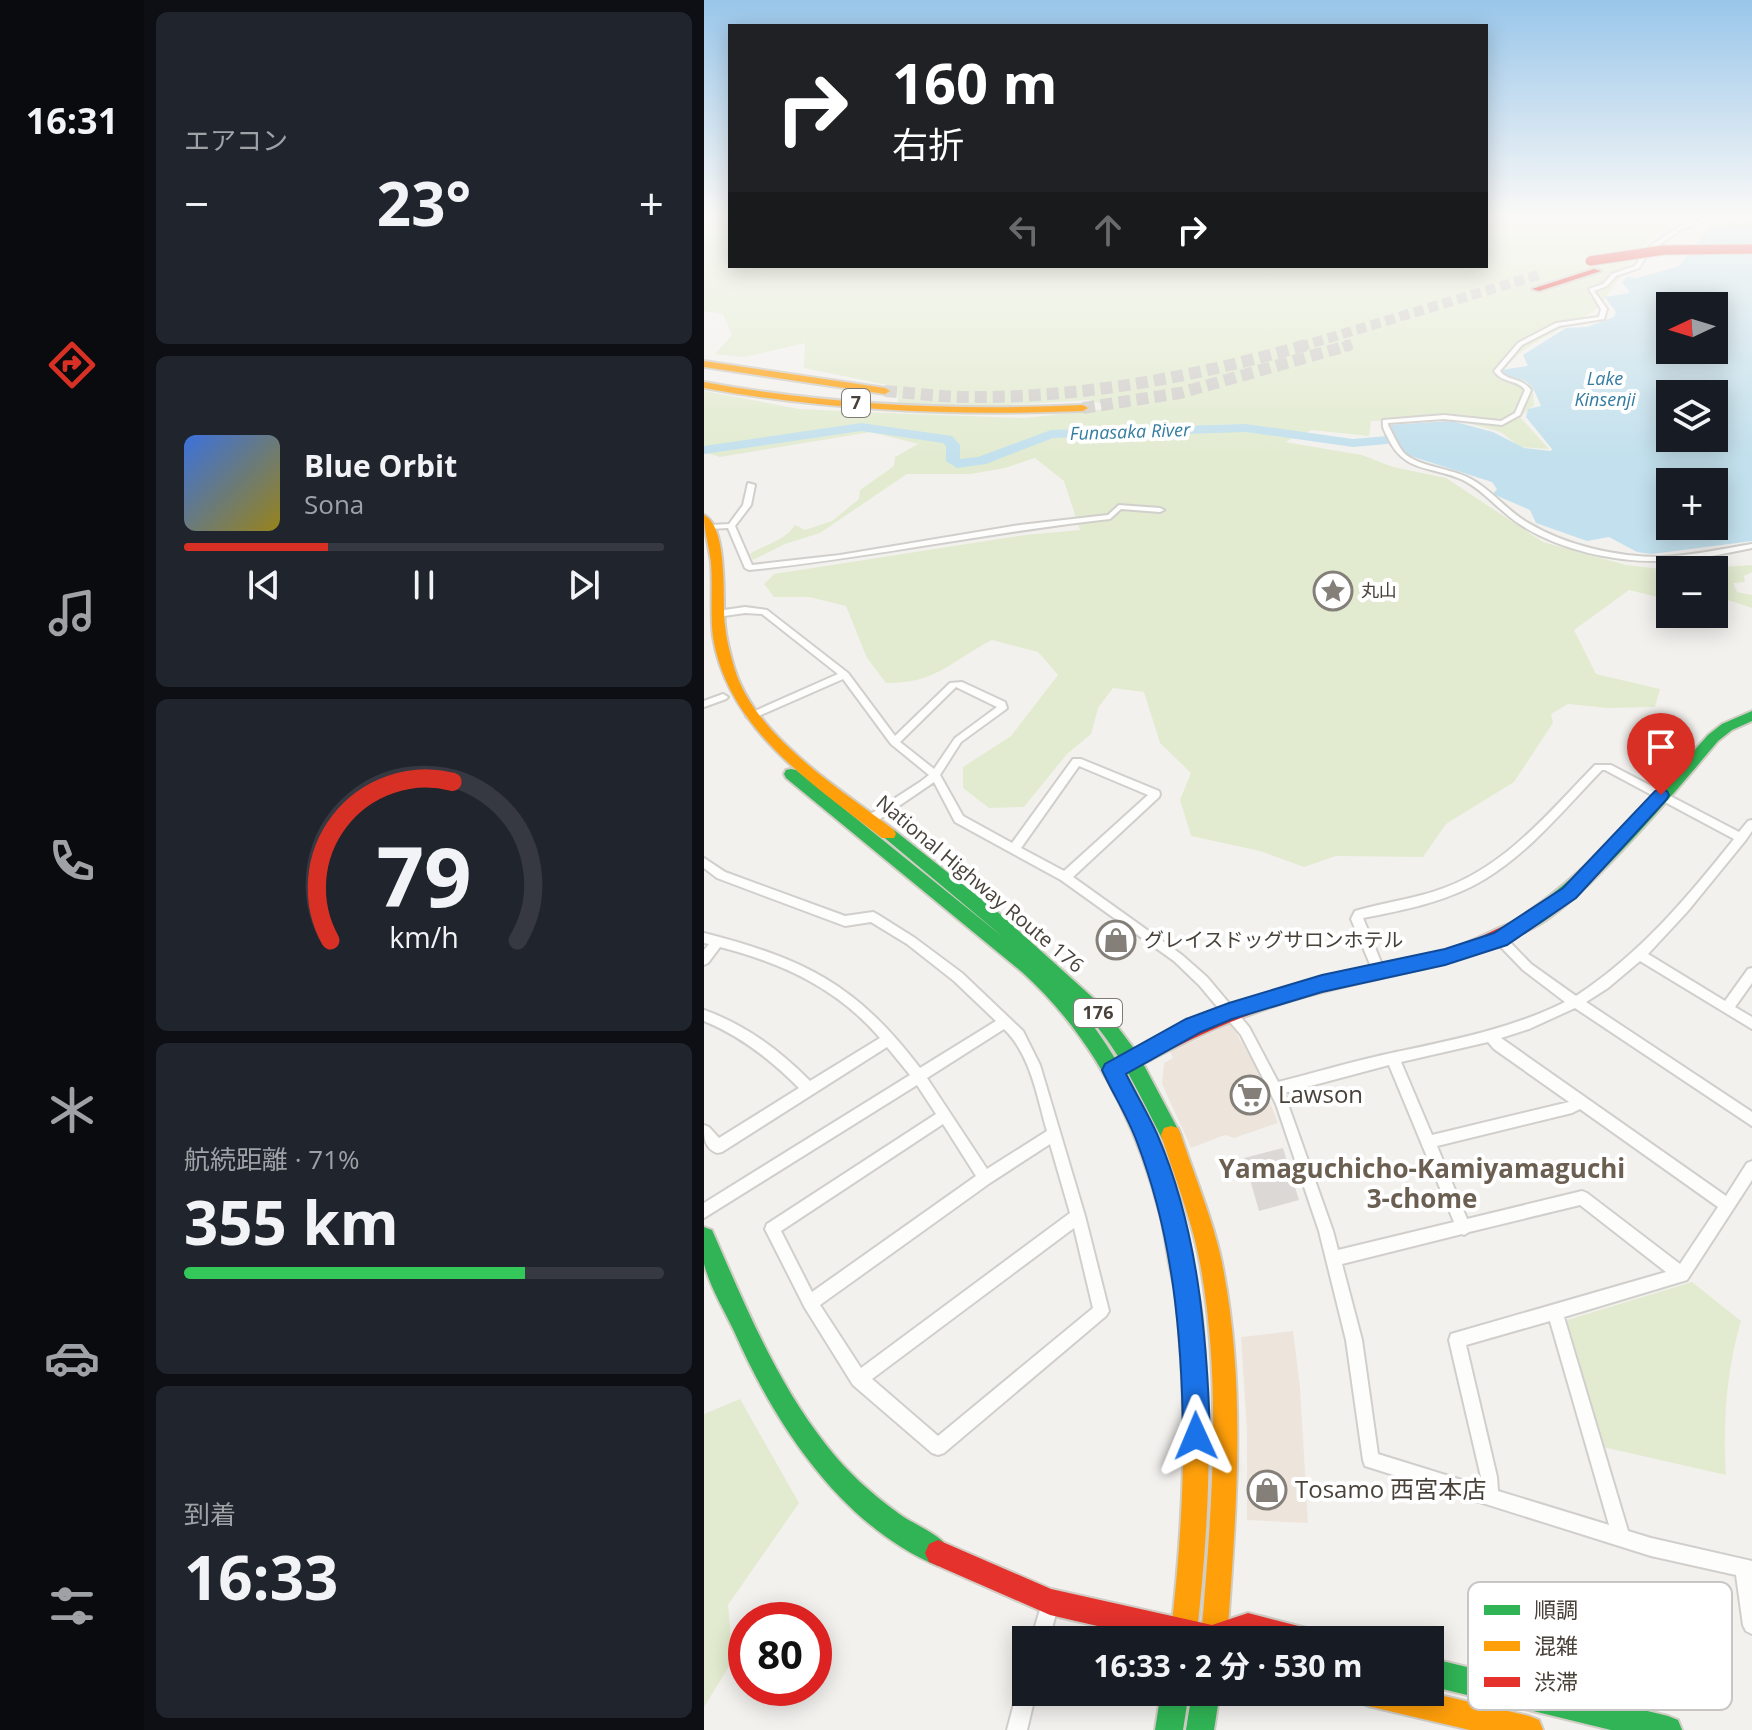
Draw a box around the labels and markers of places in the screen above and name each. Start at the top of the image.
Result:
place icon: 丸山 [1312,570,1354,612]
place label: 丸山 [1361,578,1397,602]
pin [1627,713,1695,795]
shop icon: グレイスドッグサロンホテル [1095,919,1137,961]
place label: グレイスドッグサロンホテル [1144,926,1403,953]
supermarket icon: Lawson [1229,1074,1271,1116]
place label: Lawson [1278,1077,1363,1110]
shop icon: Tosamo 西宮本店 [1246,1469,1288,1511]
place label: Tosamo 西宮本店 [1295,1472,1486,1505]

